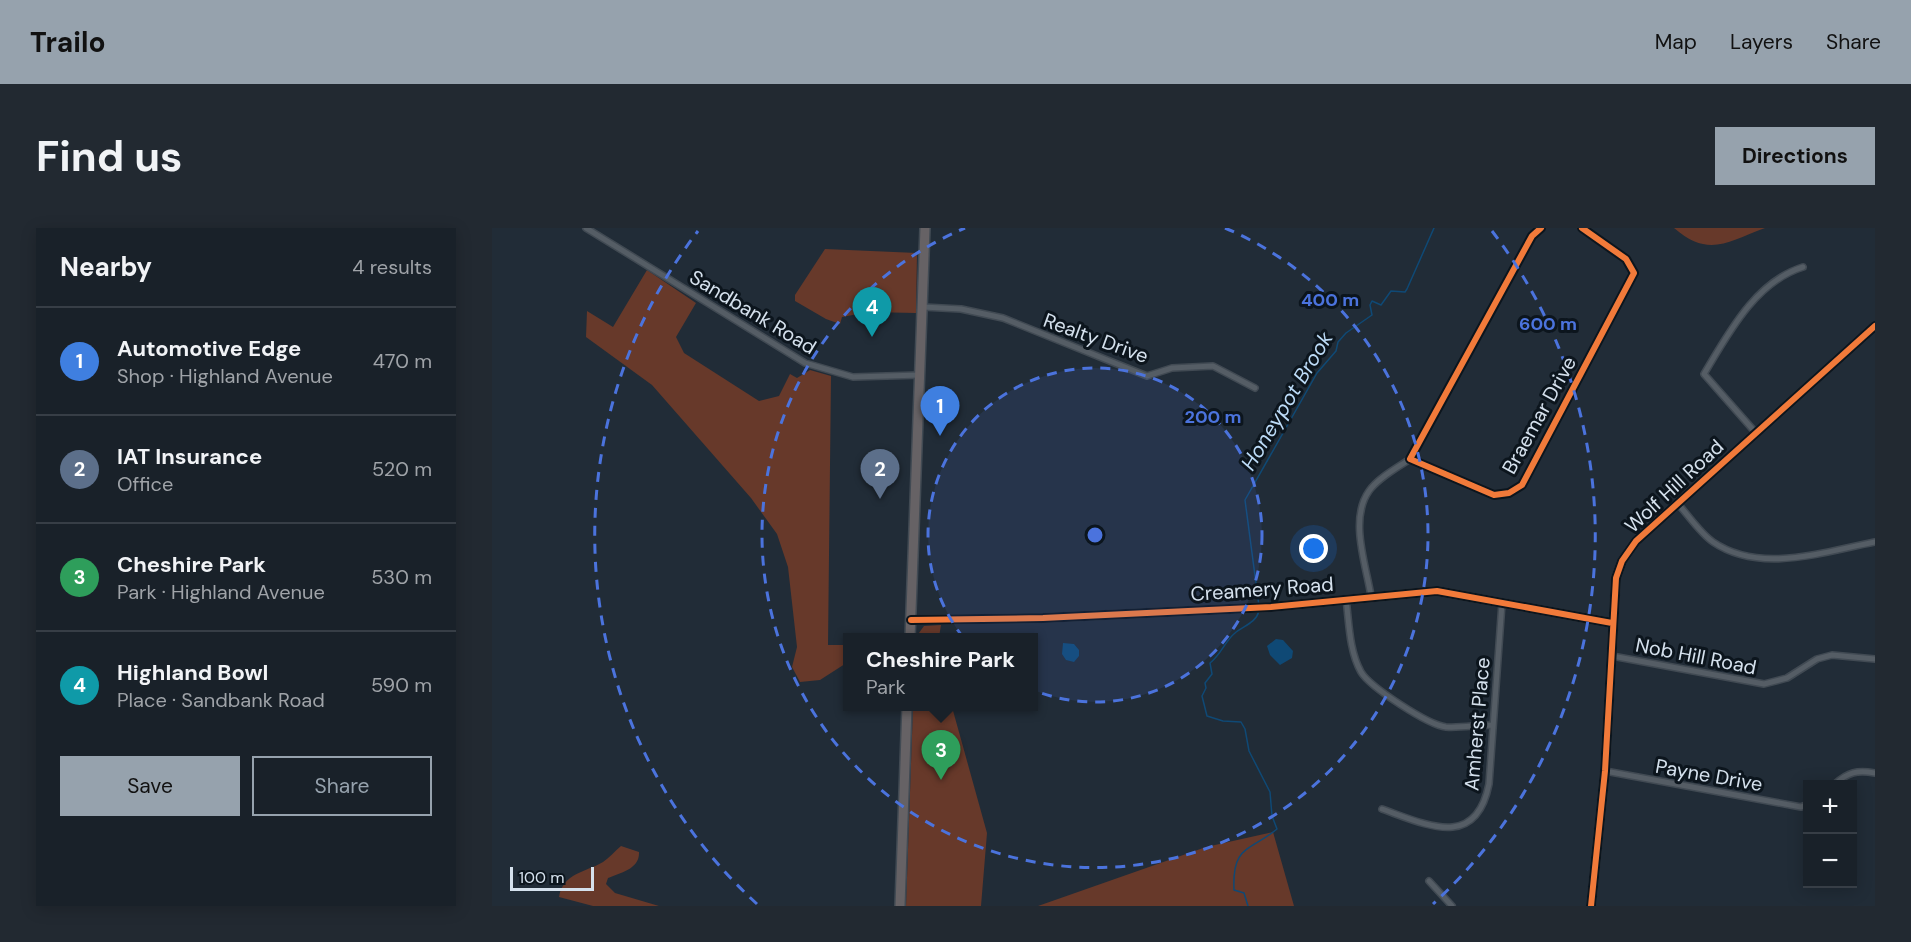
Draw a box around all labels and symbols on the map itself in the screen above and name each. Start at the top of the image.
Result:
street label: Sandbank Road [685,264,821,360]
pin: 4 [852,288,892,337]
text: 400 m [1301,288,1359,312]
street label: Realty Drive [1040,307,1152,369]
text: 600 m [1519,312,1577,336]
water label: Honeypot Brook [1235,326,1340,476]
street label: Braemar Drive [1496,352,1582,478]
pin: 1 [920,386,960,436]
text: 200 m [1185,405,1241,429]
street label: Wolf Hill Road [1619,434,1729,538]
pin: 2 [860,450,900,499]
centre of rings [1085,525,1105,545]
your location [1299,534,1328,563]
street label: Creamery Road [1190,571,1334,607]
street label: Nob Hill Road [1633,632,1759,680]
street label: Amherst Place [1458,656,1496,792]
pin: 3 [922,730,960,780]
street label: Payne Drive [1653,753,1765,797]
scale bar [510,864,594,892]

